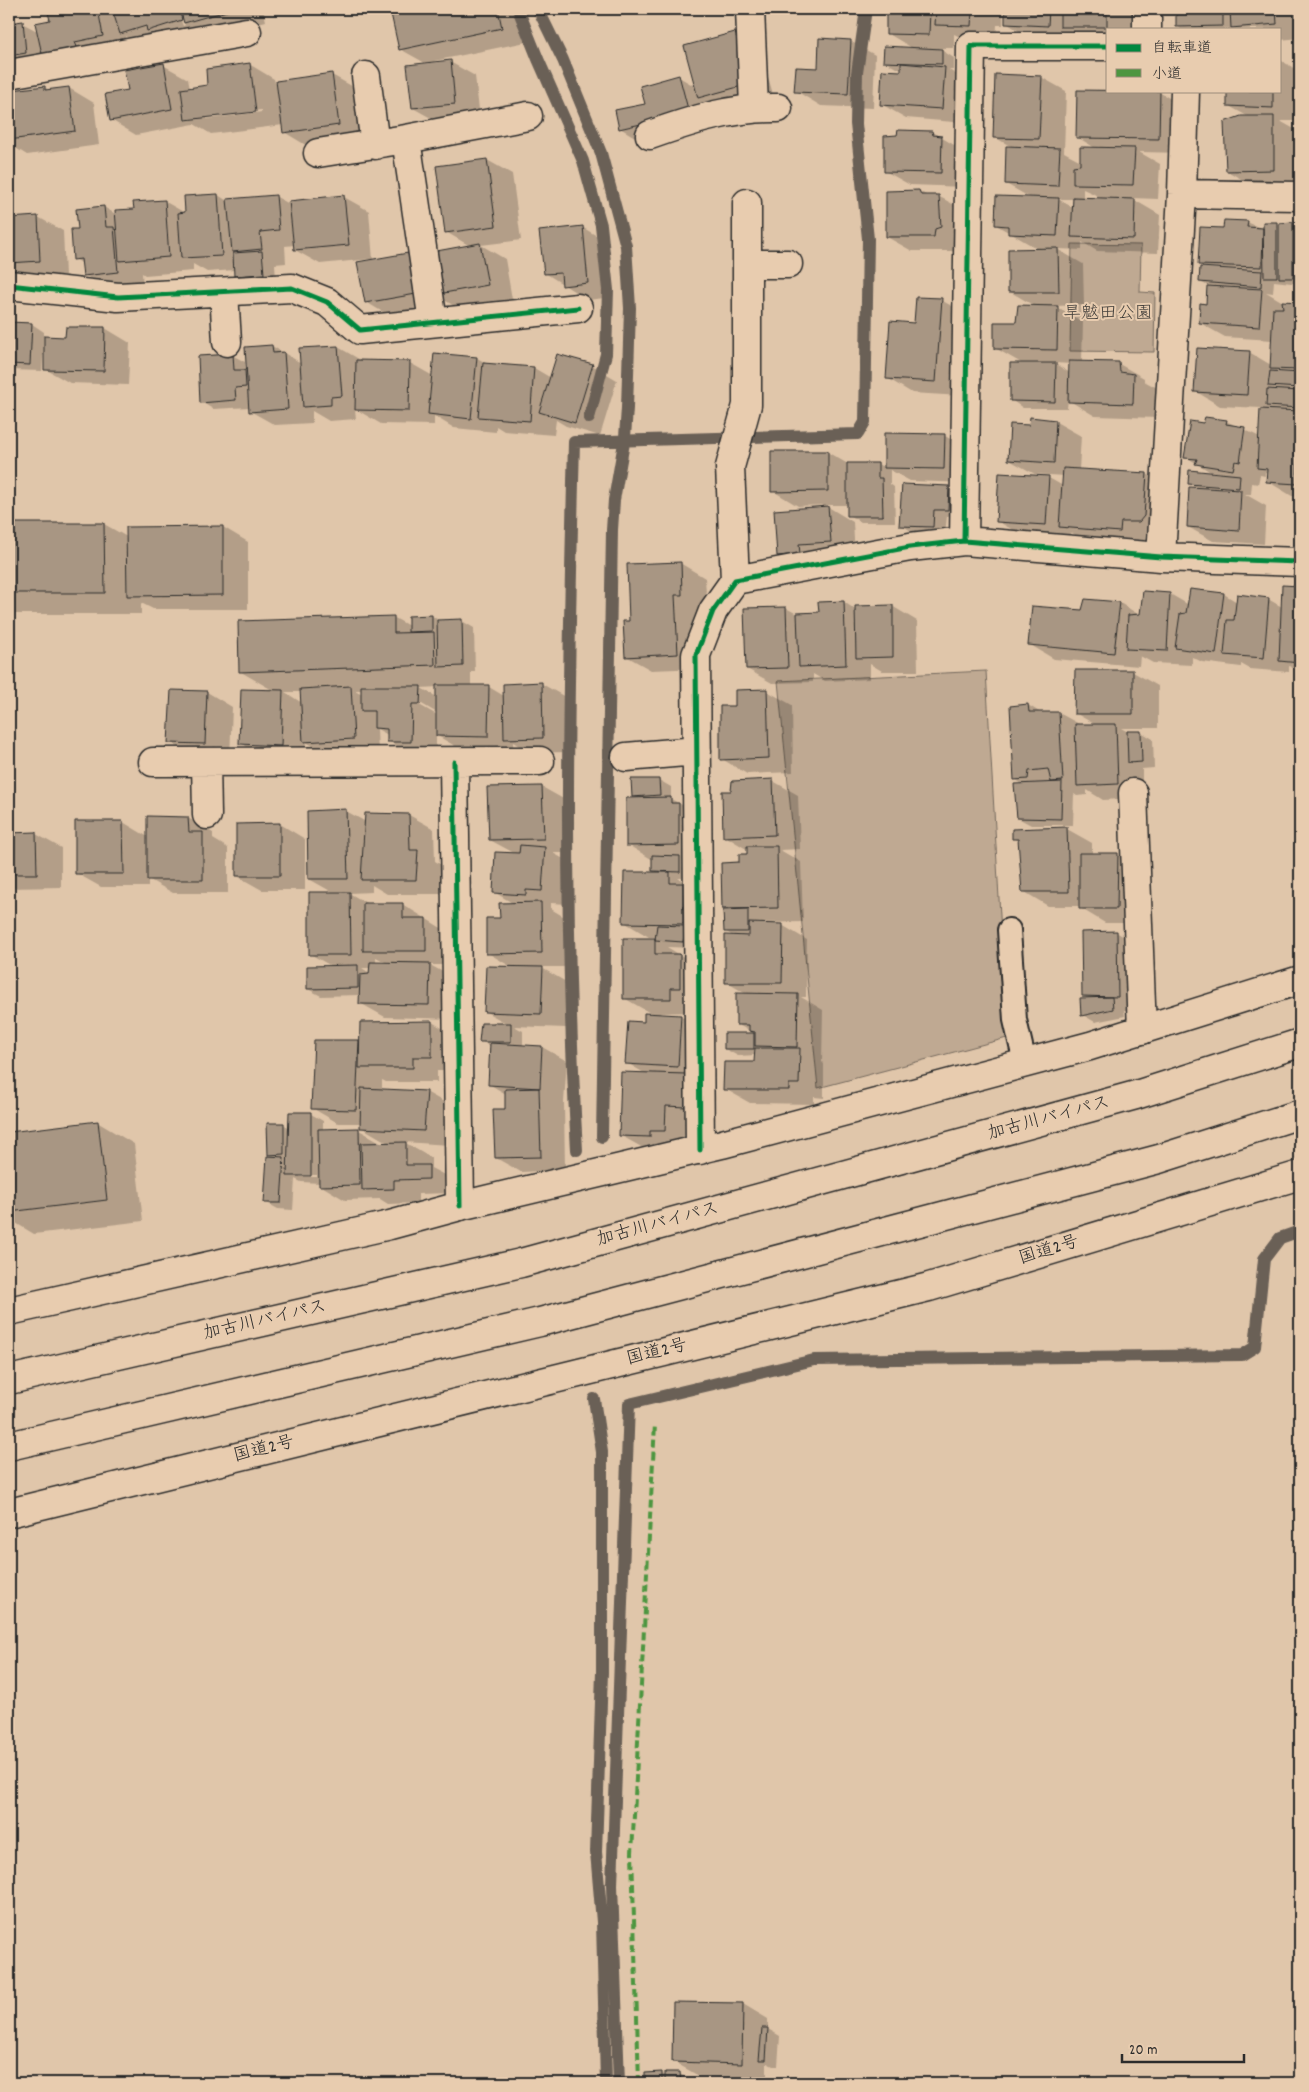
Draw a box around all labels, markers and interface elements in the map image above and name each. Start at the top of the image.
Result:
legend [1106,28,1282,92]
text: 自転車道 [1152,38,1212,60]
text: 小道 [1152,64,1182,86]
park label: 旱魃田公園 [1063,302,1153,327]
street label: 加古川バイパス [985,1091,1113,1147]
street label: 加古川バイパス [594,1197,722,1253]
street label: 国道2号 [1016,1230,1082,1272]
street label: 加古川バイパス [201,1295,329,1347]
street label: 国道2号 [624,1333,690,1373]
street label: 国道2号 [231,1430,297,1470]
scale bar [1122,2032,1244,2064]
text: 20 m [1129,2040,1157,2062]

